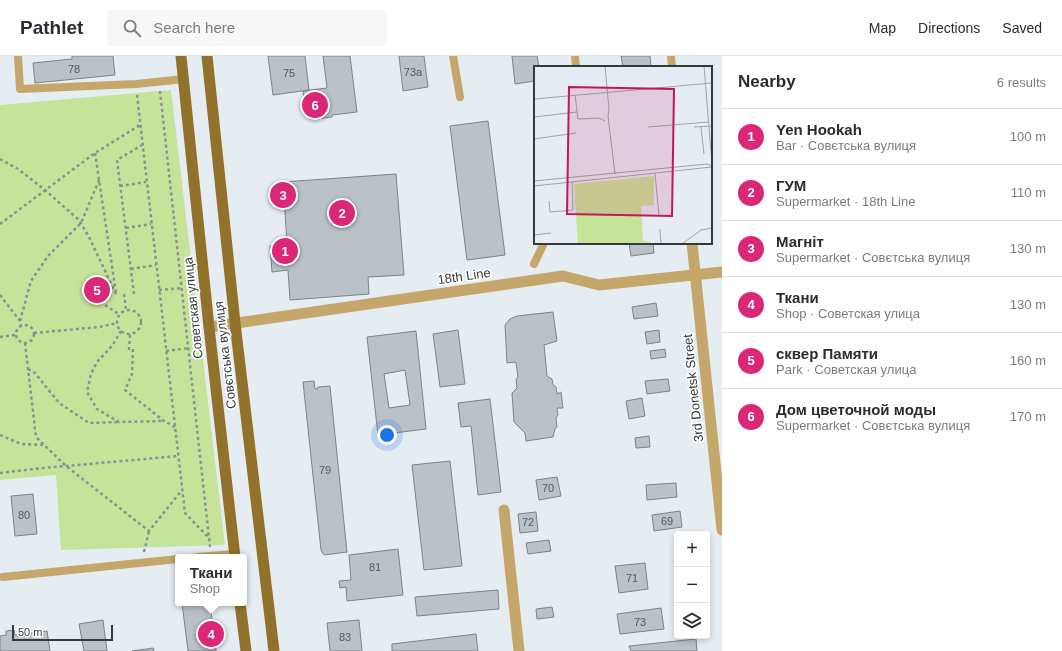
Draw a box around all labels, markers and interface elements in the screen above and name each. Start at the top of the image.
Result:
search box [107,10,387,46]
text: Pathlet [20,17,83,38]
icon: search [121,17,143,39]
text: Search here [153,19,235,36]
text: Map [869,20,896,36]
text: Directions [918,20,980,36]
text: Saved [1002,20,1042,36]
house number: 78 [68,63,80,75]
house number: 73а [404,66,423,78]
inset map [534,66,712,244]
house number: 75 [283,67,295,79]
text: Nearby [738,72,796,91]
text: 6 results [997,75,1046,90]
pin: 6 [302,90,328,120]
text: Yen Hookah [776,121,862,138]
text: 1 [747,129,755,144]
text: 100 m [1010,129,1046,144]
text: Bar · Совєтська вулиця [776,138,916,153]
text: ГУМ [776,177,806,194]
pin: 3 [270,180,296,210]
text: 2 [747,185,755,200]
text: 110 m [1011,185,1046,200]
text: Supermarket · 18th Line [776,194,915,209]
pin: 2 [329,198,355,228]
text: Магніт [776,233,824,250]
pin: 1 [272,236,298,266]
text: 3 [747,241,755,256]
text: 130 m [1010,241,1046,256]
text: Supermarket · Совєтська вулиця [776,250,970,265]
street label: Советская улица [180,256,206,360]
street label: 18th Line [436,265,492,287]
pin: 5 [84,275,110,305]
text: Ткани [776,289,819,306]
text: 4 [747,297,755,312]
text: 130 m [1010,297,1046,312]
street label: Совєтська вулиця [211,300,239,410]
text: Shop · Советская улица [776,306,920,321]
street label: 3rd Donetsk Street [680,333,706,443]
text: сквер Памяти [776,345,878,362]
text: 5 [747,353,755,368]
text: 160 m [1010,353,1046,368]
text: Park · Советская улица [776,362,916,377]
text: Дом цветочной моды [776,401,936,418]
text: 6 [747,409,755,424]
text: 170 m [1010,409,1046,424]
text: Supermarket · Совєтська вулиця [776,418,970,433]
your location [377,425,397,445]
house number: 79 [319,464,331,476]
house number: 70 [542,482,554,494]
house number: 80 [18,509,30,521]
house number: 69 [661,515,673,527]
house number: 72 [522,516,534,528]
map controls [674,531,710,639]
button: + [674,531,710,567]
popup [175,554,247,606]
house number: 81 [369,561,381,573]
text: Ткани [190,564,232,581]
button: − [674,567,710,603]
house number: 71 [626,572,638,584]
text: Shop [190,581,220,596]
button: layers [674,603,710,639]
house number: 73 [634,616,646,628]
pin: 4 [198,619,224,649]
scale bar [12,623,113,642]
text: 50 m [18,626,42,638]
house number: 83 [339,631,351,643]

